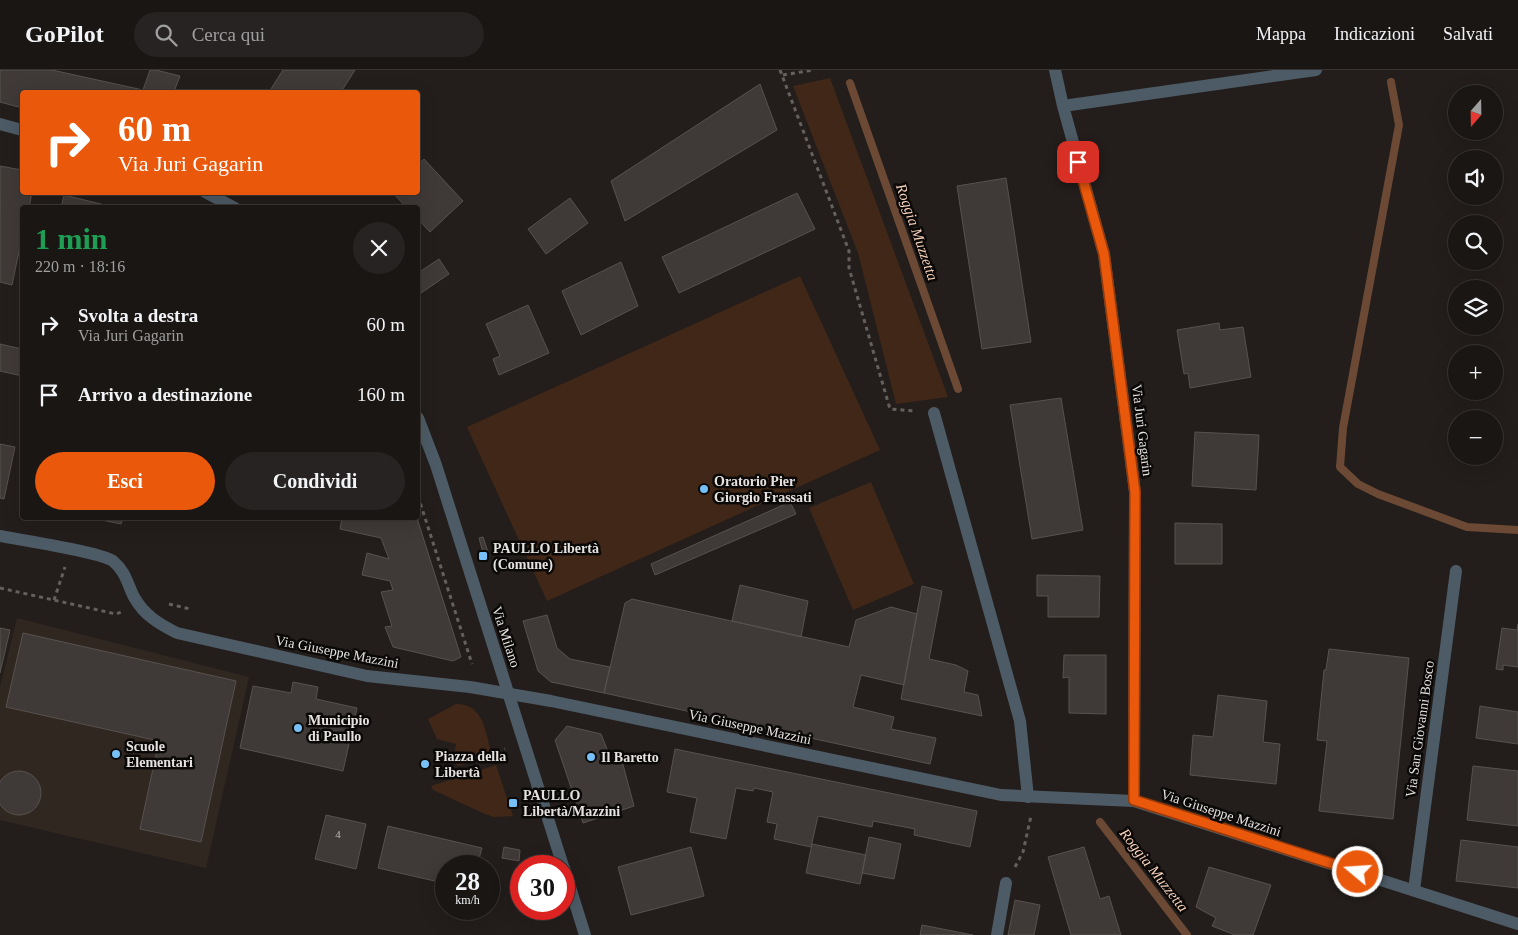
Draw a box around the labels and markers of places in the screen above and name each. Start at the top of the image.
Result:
pin [1057,141,1099,183]
place label: Oratorio Pier Giorgio Frassati [714,474,812,505]
marker: Oratorio Pier Giorgio Frassati [698,483,710,495]
place label: PAULLO Libertà (Comune) [493,541,599,573]
marker: PAULLO Libertà (Comune) [477,550,489,562]
place label: Municipio di Paullo [308,713,369,744]
marker: Municipio di Paullo [292,722,304,734]
place label: Scuole Elementari [126,739,193,770]
marker: Scuole Elementari [110,748,122,760]
place label: Piazza della Libertà [435,749,506,780]
place label: Il Baretto [601,750,659,765]
marker: Il Baretto [585,751,597,763]
marker: Piazza della Libertà [419,758,431,770]
place label: PAULLO Libertà/Mazzini [523,788,620,819]
marker: PAULLO Libertà/Mazzini [507,797,519,809]

